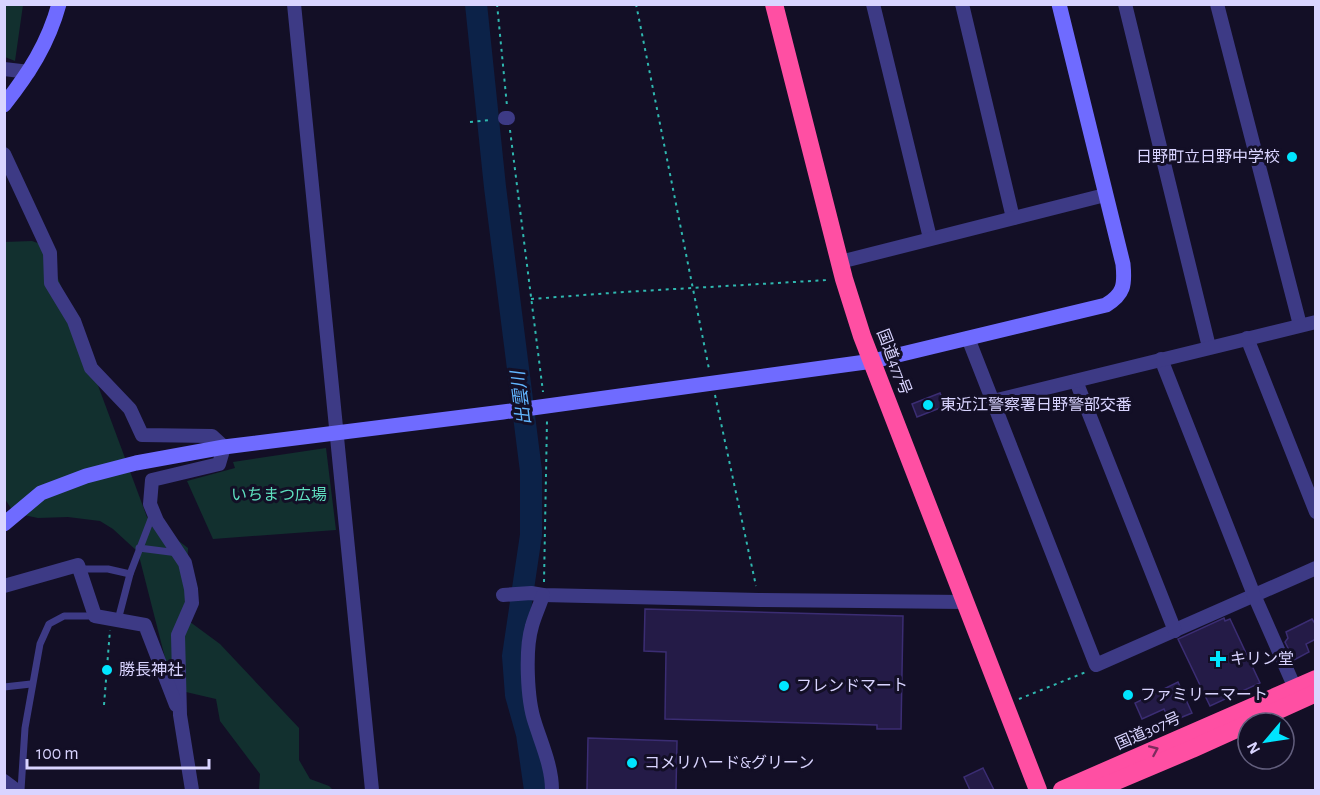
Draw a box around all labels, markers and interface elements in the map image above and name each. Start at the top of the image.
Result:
place label: 日野町立日野中学校 [1136,148,1280,165]
marker: 日野町立日野中学校 [1285,150,1299,164]
street label: 国道477号 [874,327,915,397]
water label: 出雲川 [508,368,534,426]
place label: 東近江警察署日野警部交番 [940,396,1132,413]
marker: 東近江警察署日野警部交番 [921,398,935,412]
park label: いちまつ広場 [231,486,327,503]
place label: キリン堂 [1230,651,1294,667]
marker: キリン堂 [1211,652,1225,666]
place label: 勝長神社 [119,661,183,678]
marker: 勝長神社 [100,663,114,677]
place label: フレンドマート [796,678,908,694]
marker: フレンドマート [777,679,791,693]
place label: ファミリーマート [1140,687,1268,703]
marker: ファミリーマート [1121,688,1135,702]
street label: 国道307号 [1112,709,1183,752]
north arrow [1236,711,1296,771]
scale bar [27,732,208,770]
text: N [1244,739,1263,757]
text: 100 m [36,745,79,763]
one-way arrow [1148,745,1159,757]
place label: コメリハード&グリーン [644,754,814,771]
marker: コメリハード&グリーン [625,756,639,770]

